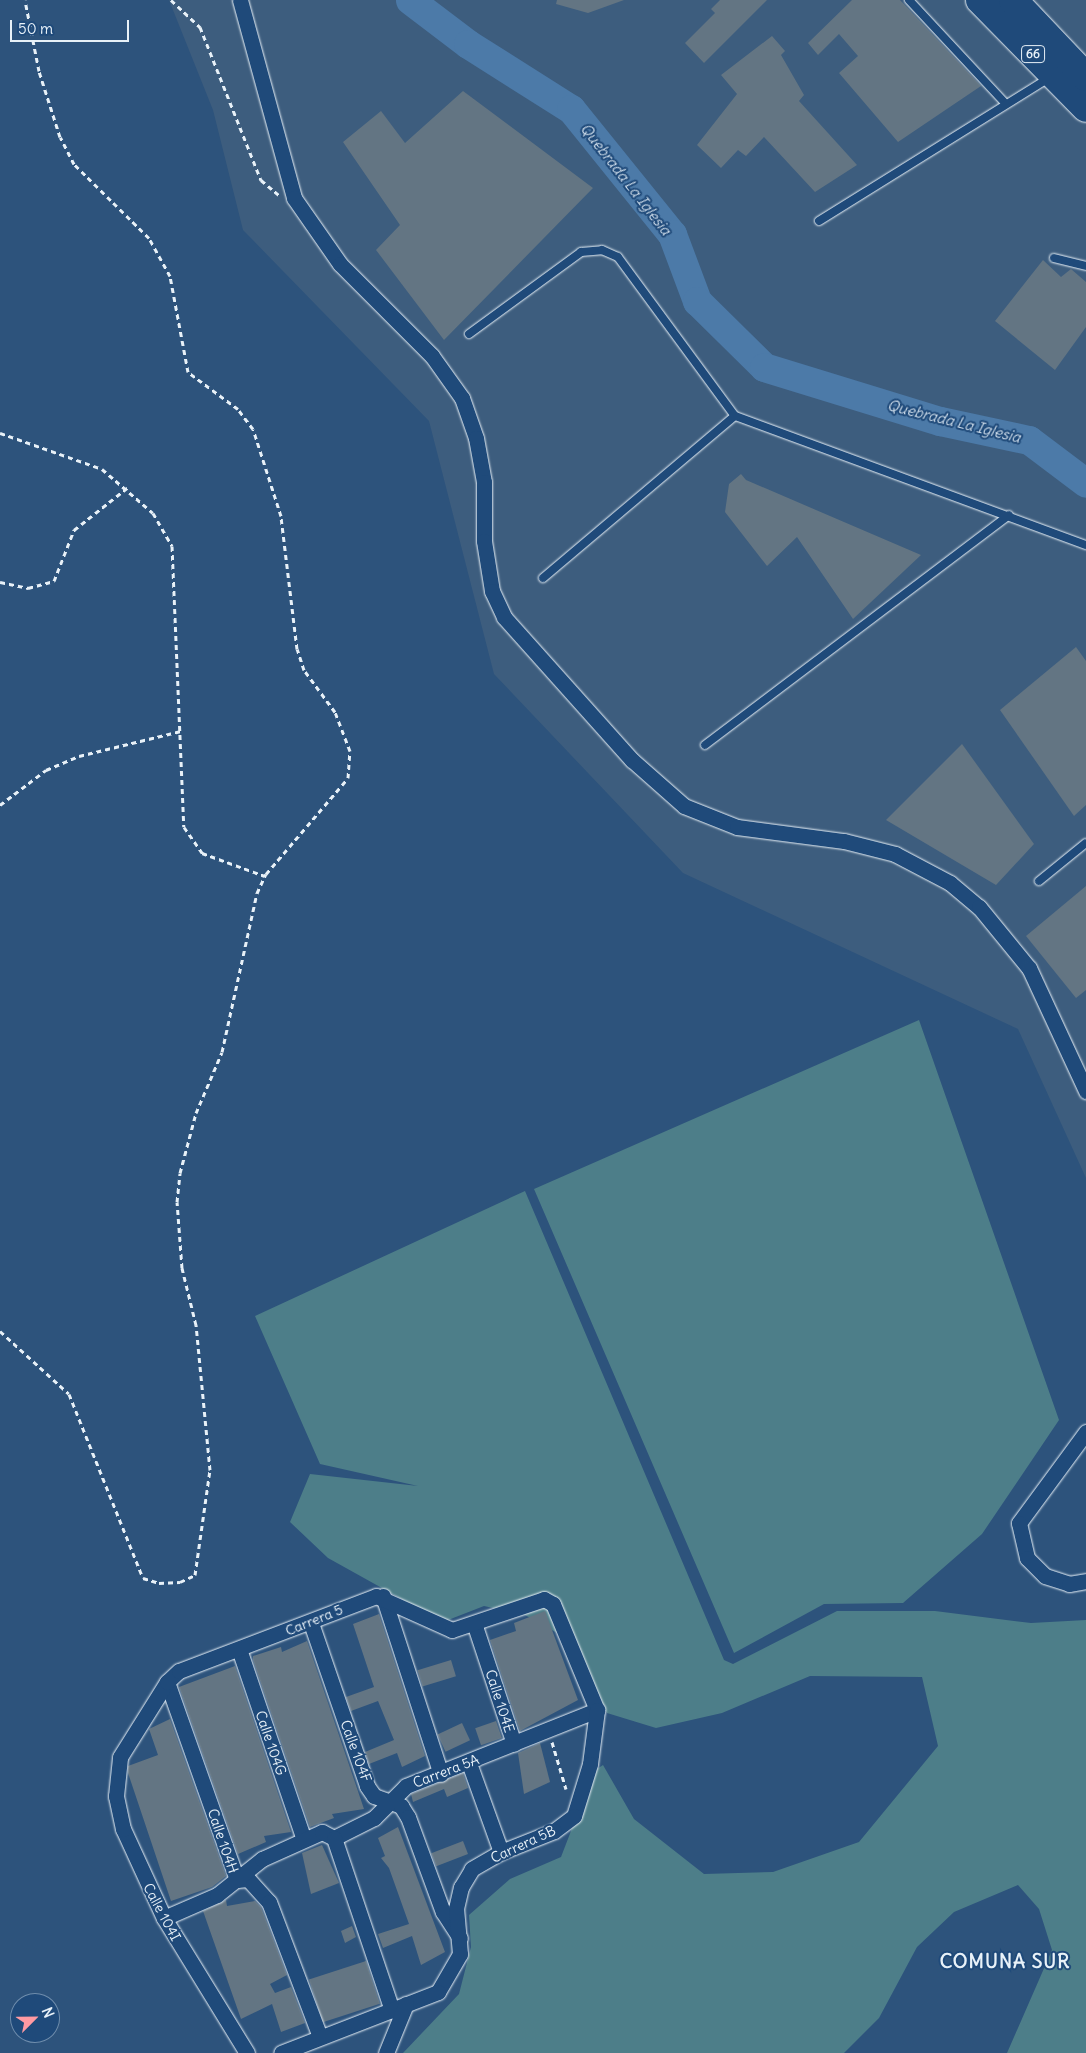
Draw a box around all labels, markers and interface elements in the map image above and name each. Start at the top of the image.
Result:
scale bar [12,10,131,42]
text: 50 m [18,19,53,38]
road number: 66 [1020,44,1046,64]
water label: Quebrada La Iglesia [577,120,675,238]
water label: Quebrada La Iglesia [885,396,1023,446]
street label: Carrera 5 [283,1601,345,1639]
street label: Calle 104E [482,1667,518,1735]
street label: Calle 104G [252,1708,290,1778]
street label: Calle 104F [337,1718,375,1784]
street label: Carrera 5A [411,1751,481,1791]
street label: Calle 104H [204,1807,242,1875]
street label: Carrera 5B [488,1822,558,1866]
street label: Calle 104I [140,1880,184,1944]
district label: COMUNA SUR [938,1951,1072,1973]
north arrow [10,1993,60,2043]
text: N [38,2005,58,2021]

